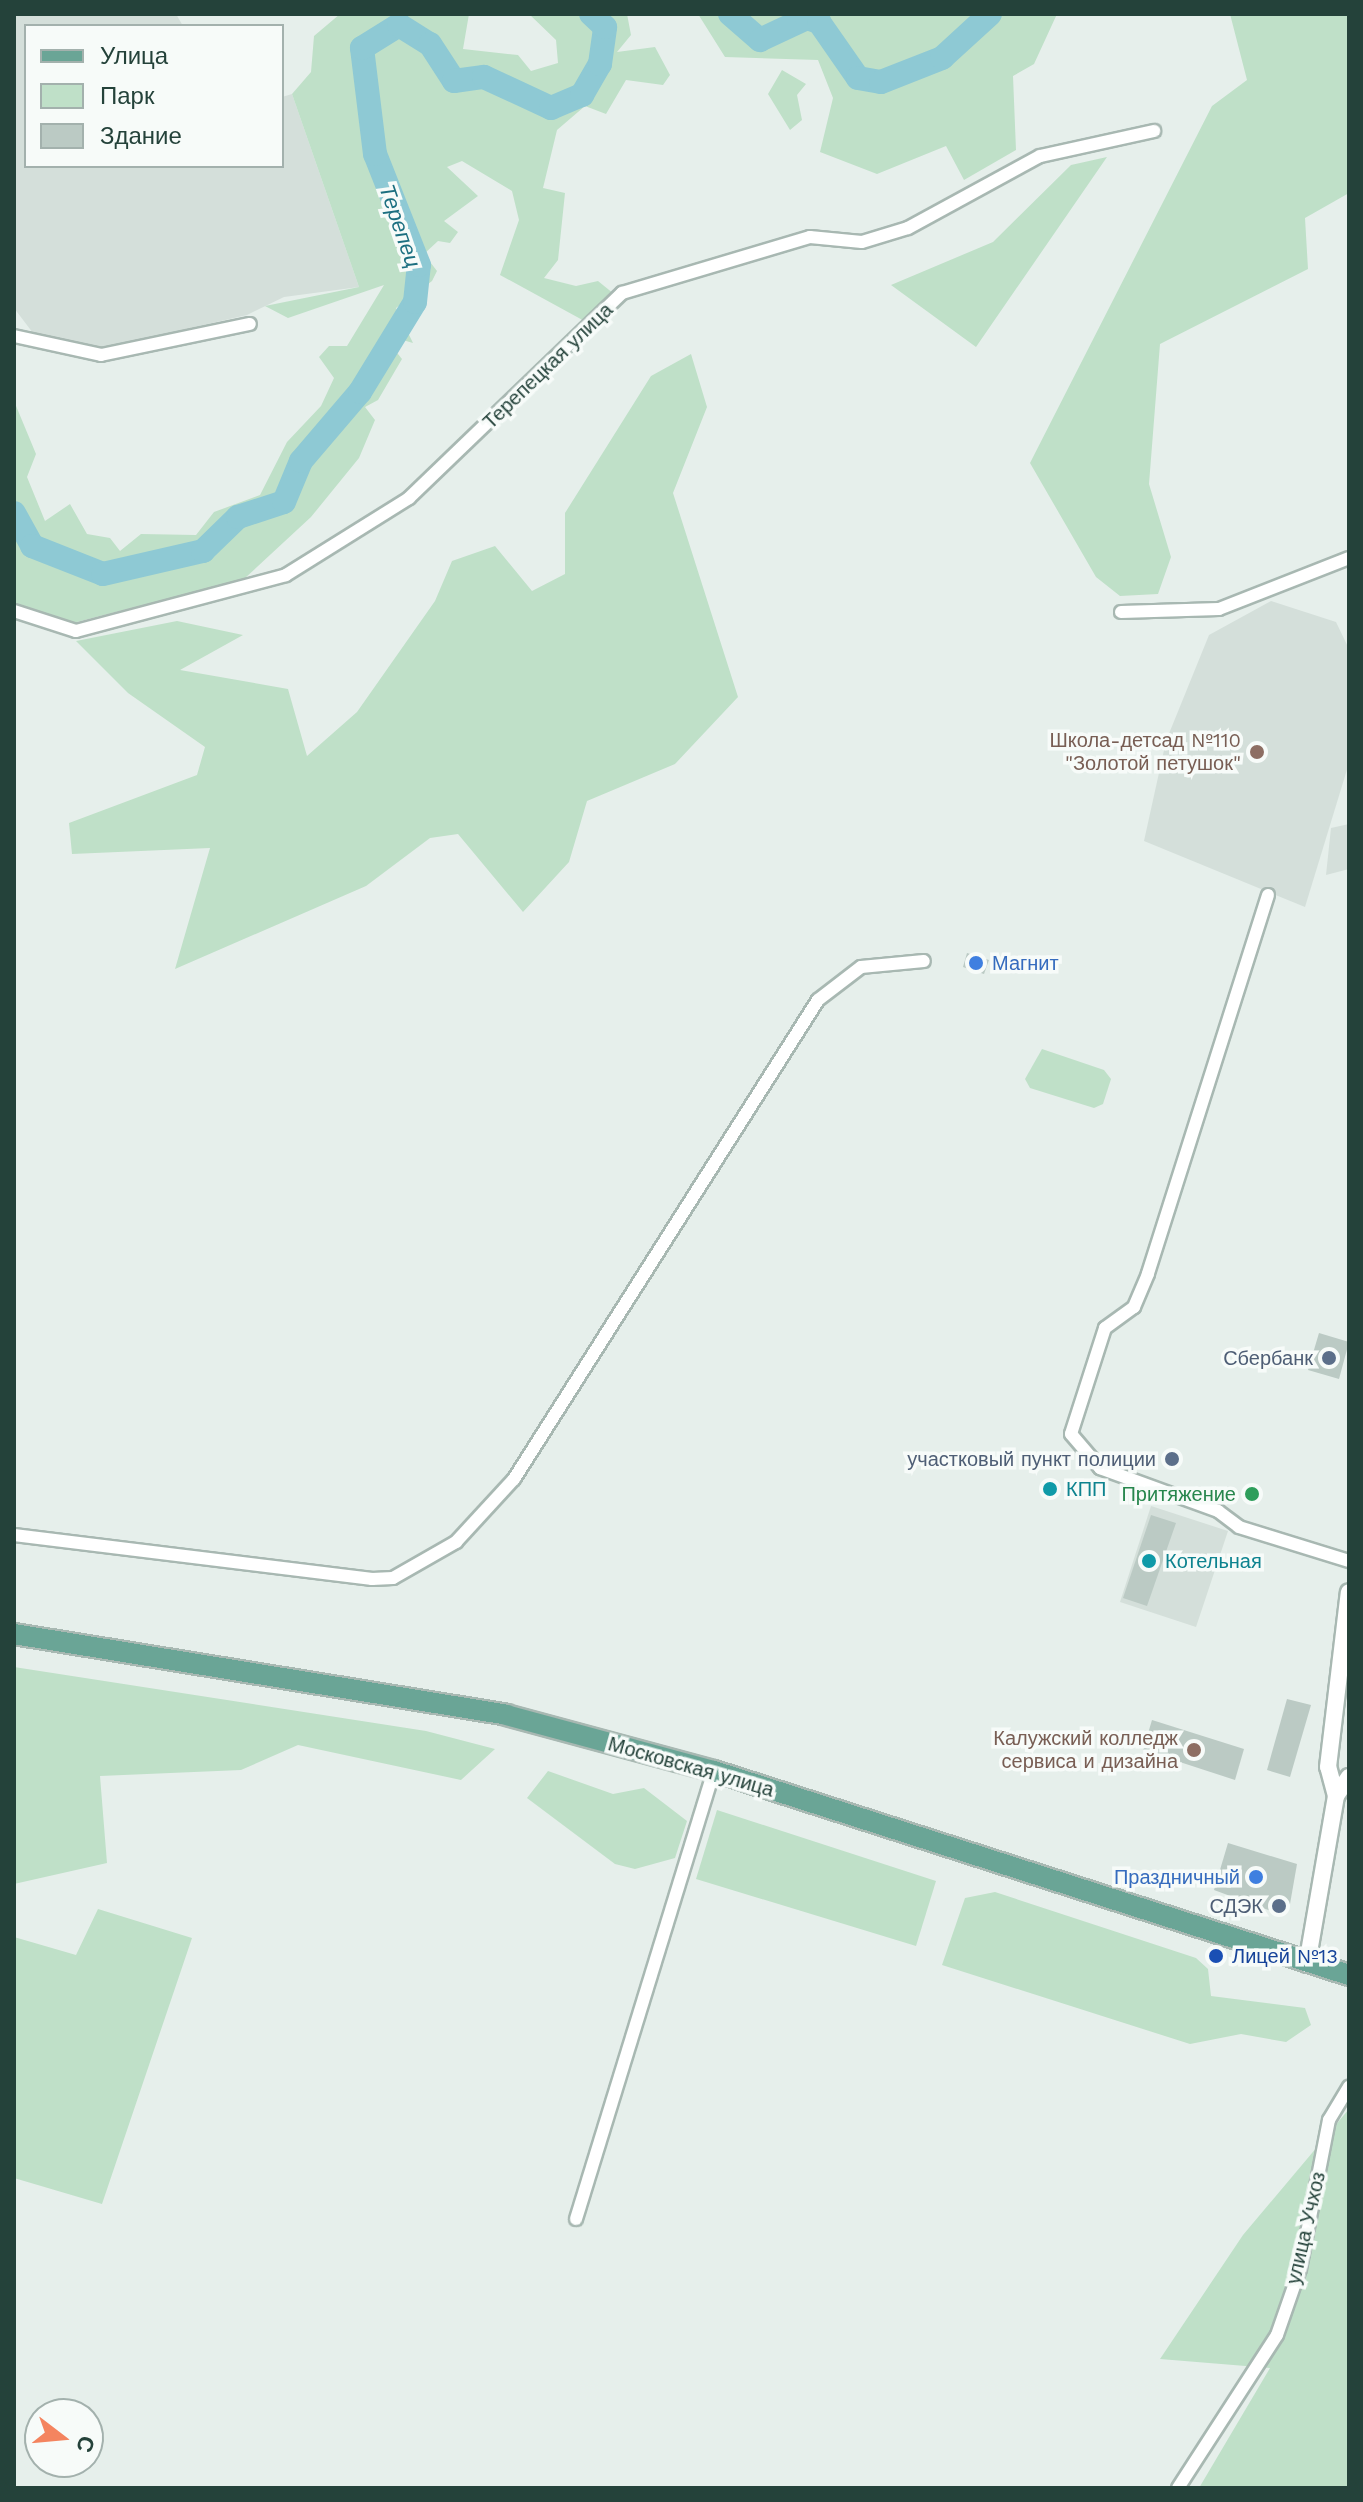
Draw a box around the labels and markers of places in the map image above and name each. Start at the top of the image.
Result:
place label: Школа-детсад №110 "Золотой петушок" [1049,728,1241,775]
marker: Школа-детсад №110 "Золотой петушок" [1248,743,1266,761]
place label: Магнит [992,951,1059,975]
marker: Магнит [967,954,985,972]
place label: Сбербанк [1223,1346,1313,1370]
marker: Сбербанк [1320,1349,1338,1367]
place label: участковый пункт полиции [907,1447,1156,1471]
marker: участковый пункт полиции [1163,1450,1181,1468]
place label: КПП [1066,1477,1106,1501]
marker: КПП [1041,1480,1059,1498]
place label: Притяжение [1121,1482,1236,1506]
marker: Притяжение [1243,1485,1261,1503]
place label: Котельная [1165,1549,1262,1573]
marker: Котельная [1140,1552,1158,1570]
place label: Калужский колледж сервиса и дизайна [993,1726,1178,1773]
marker: Калужский колледж сервиса и дизайна [1185,1741,1203,1759]
place label: Праздничный [1114,1865,1240,1889]
marker: Праздничный [1247,1868,1265,1886]
place label: СДЭК [1209,1894,1263,1918]
marker: СДЭК [1270,1897,1288,1915]
place label: Лицей №13 [1232,1944,1338,1968]
marker: Лицей №13 [1207,1947,1225,1965]

